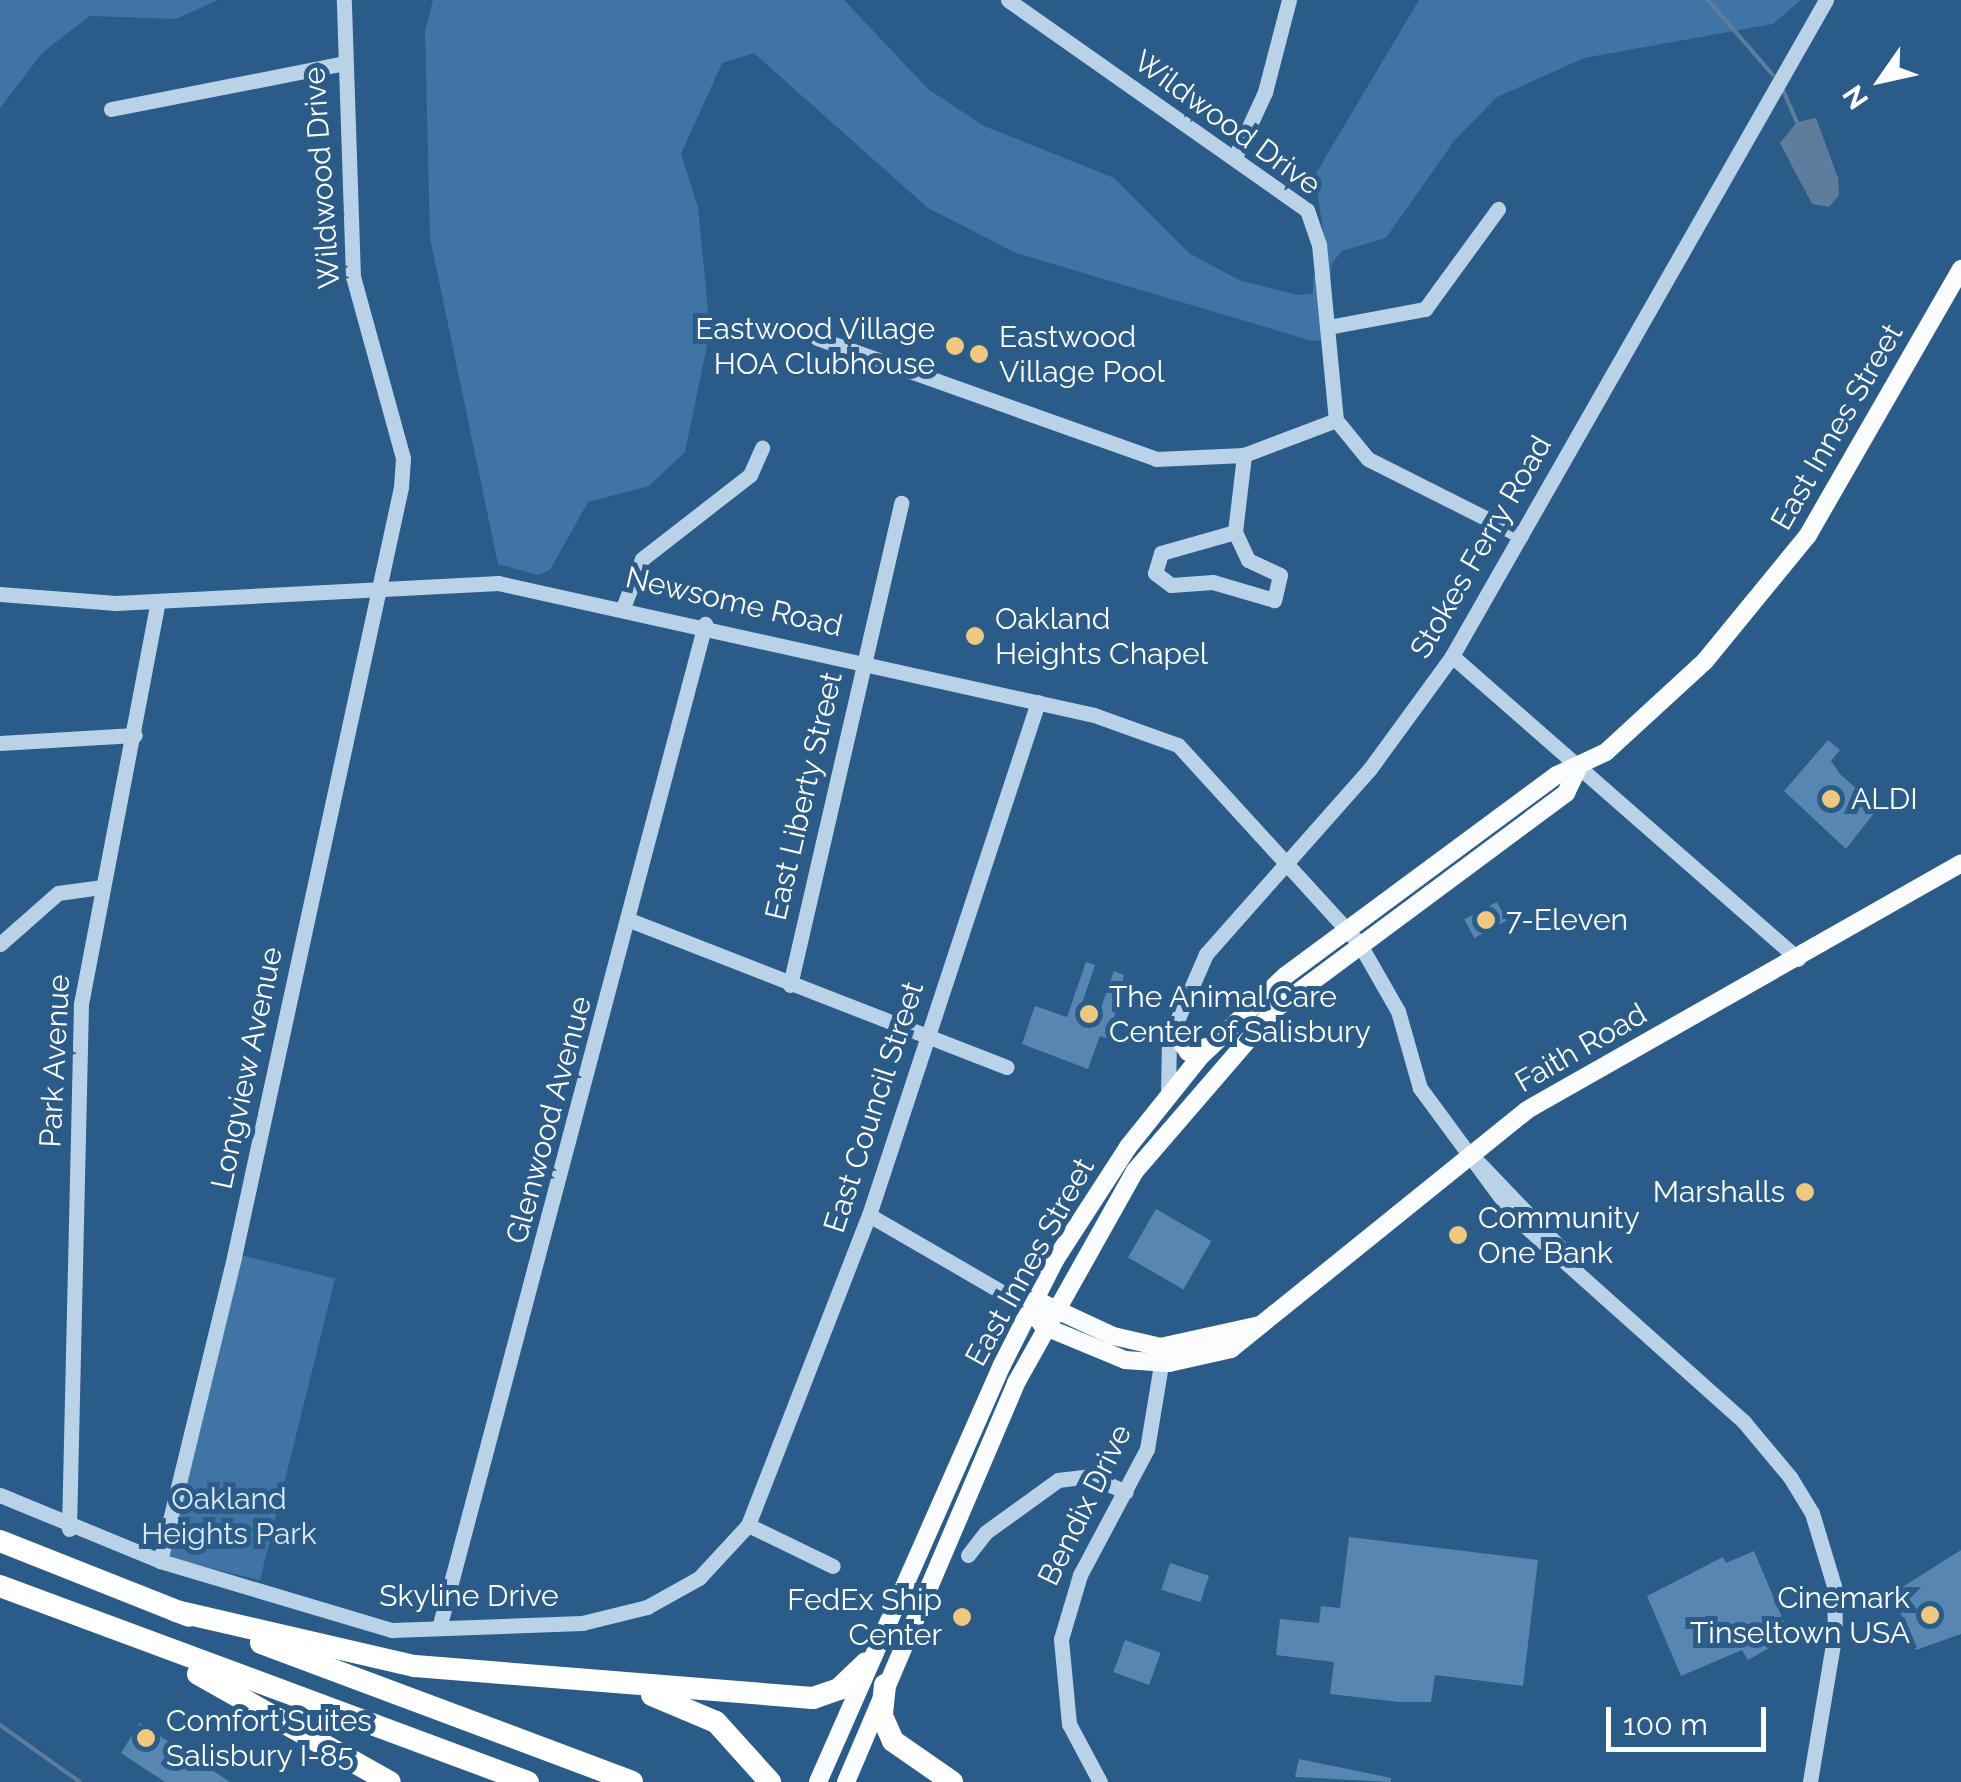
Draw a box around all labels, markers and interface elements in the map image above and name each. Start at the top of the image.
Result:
north arrow [1831,30,1931,130]
street label: Wildwood Drive [1127,43,1327,203]
street label: Wildwood Drive [296,66,348,290]
text: N [1836,79,1875,115]
place label: Eastwood Village HOA Clubhouse [694,311,935,382]
street label: East Innes Street [1763,318,1911,536]
place label: Eastwood Village Pool [999,319,1165,390]
marker: Eastwood Village HOA Clubhouse [944,335,966,357]
marker: Eastwood Village Pool [968,343,990,365]
street label: Stokes Ferry Road [1402,429,1560,665]
street label: Newsome Road [622,560,846,644]
place label: Oakland Heights Chapel [995,601,1208,672]
marker: Oakland Heights Chapel [964,625,986,647]
street label: East Liberty Street [758,668,850,924]
place label: ALDI [1851,781,1918,817]
marker: ALDI [1820,788,1842,810]
place label: 7-Eleven [1506,902,1628,938]
marker: 7-Eleven [1475,909,1497,931]
street label: Longview Avenue [204,943,290,1193]
street label: Park Avenue [32,973,78,1149]
street label: East Council Street [816,977,932,1237]
place label: The Animal Care Center of Salisbury [1109,979,1372,1050]
street label: Glenwood Avenue [499,992,599,1248]
street label: Faith Road [1509,996,1653,1100]
marker: The Animal Care Center of Salisbury [1078,1003,1100,1025]
street label: East Innes Street [958,1152,1102,1372]
place label: Marshalls [1653,1174,1785,1210]
marker: Marshalls [1794,1181,1816,1203]
place label: Community One Bank [1478,1200,1640,1270]
marker: Community One Bank [1447,1224,1469,1246]
street label: Bendix Drive [1031,1419,1139,1591]
park label: Oakland Heights Park [141,1481,317,1552]
street label: Skyline Drive [379,1578,559,1614]
place label: Cinemark Tinseltown USA [1690,1580,1910,1650]
place label: FedEx Ship Center [787,1582,942,1652]
marker: Cinemark Tinseltown USA [1919,1604,1941,1626]
marker: FedEx Ship Center [951,1606,973,1628]
scale bar [1611,1687,1771,1749]
place label: Comfort Suites Salisbury I-85 [166,1703,372,1774]
text: 100 m [1623,1707,1708,1742]
marker: Comfort Suites Salisbury I-85 [135,1727,157,1749]

